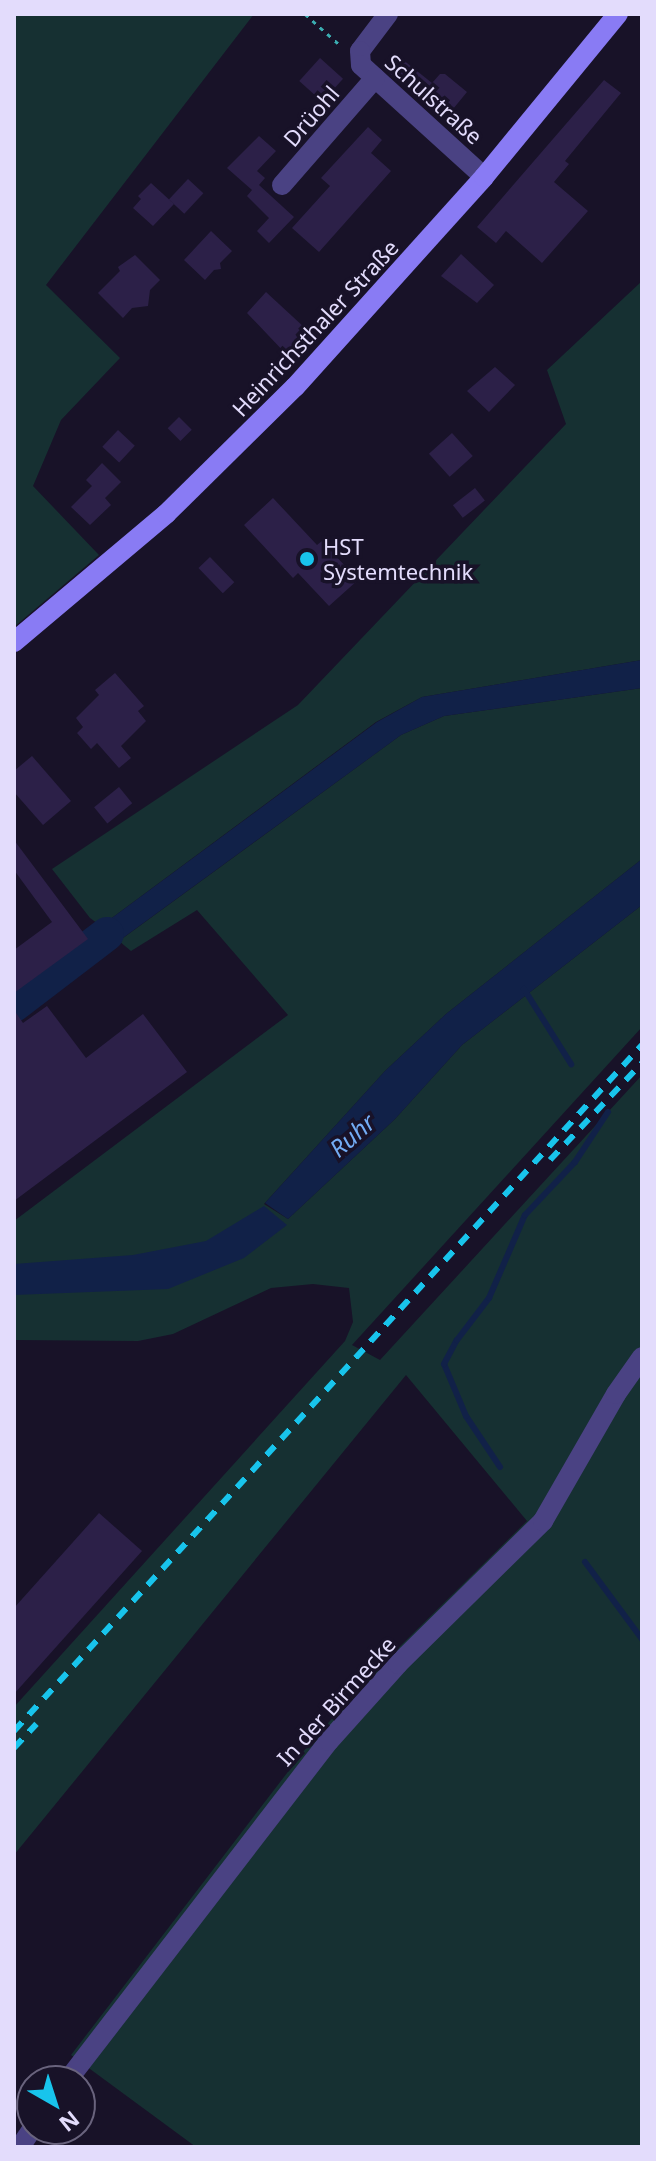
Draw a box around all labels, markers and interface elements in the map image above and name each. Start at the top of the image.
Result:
street label: Schulstraße [380,49,488,149]
street label: Drüohl [278,80,344,152]
street label: Heinrichsthaler Straße [226,234,404,422]
place label: HST Systemtechnik [323,533,473,584]
marker: HST Systemtechnik [298,550,316,568]
water label: Ruhr [323,1107,381,1163]
street label: In der Birmecke [271,1631,401,1771]
north arrow [16,2065,96,2145]
text: N [53,2105,86,2139]

